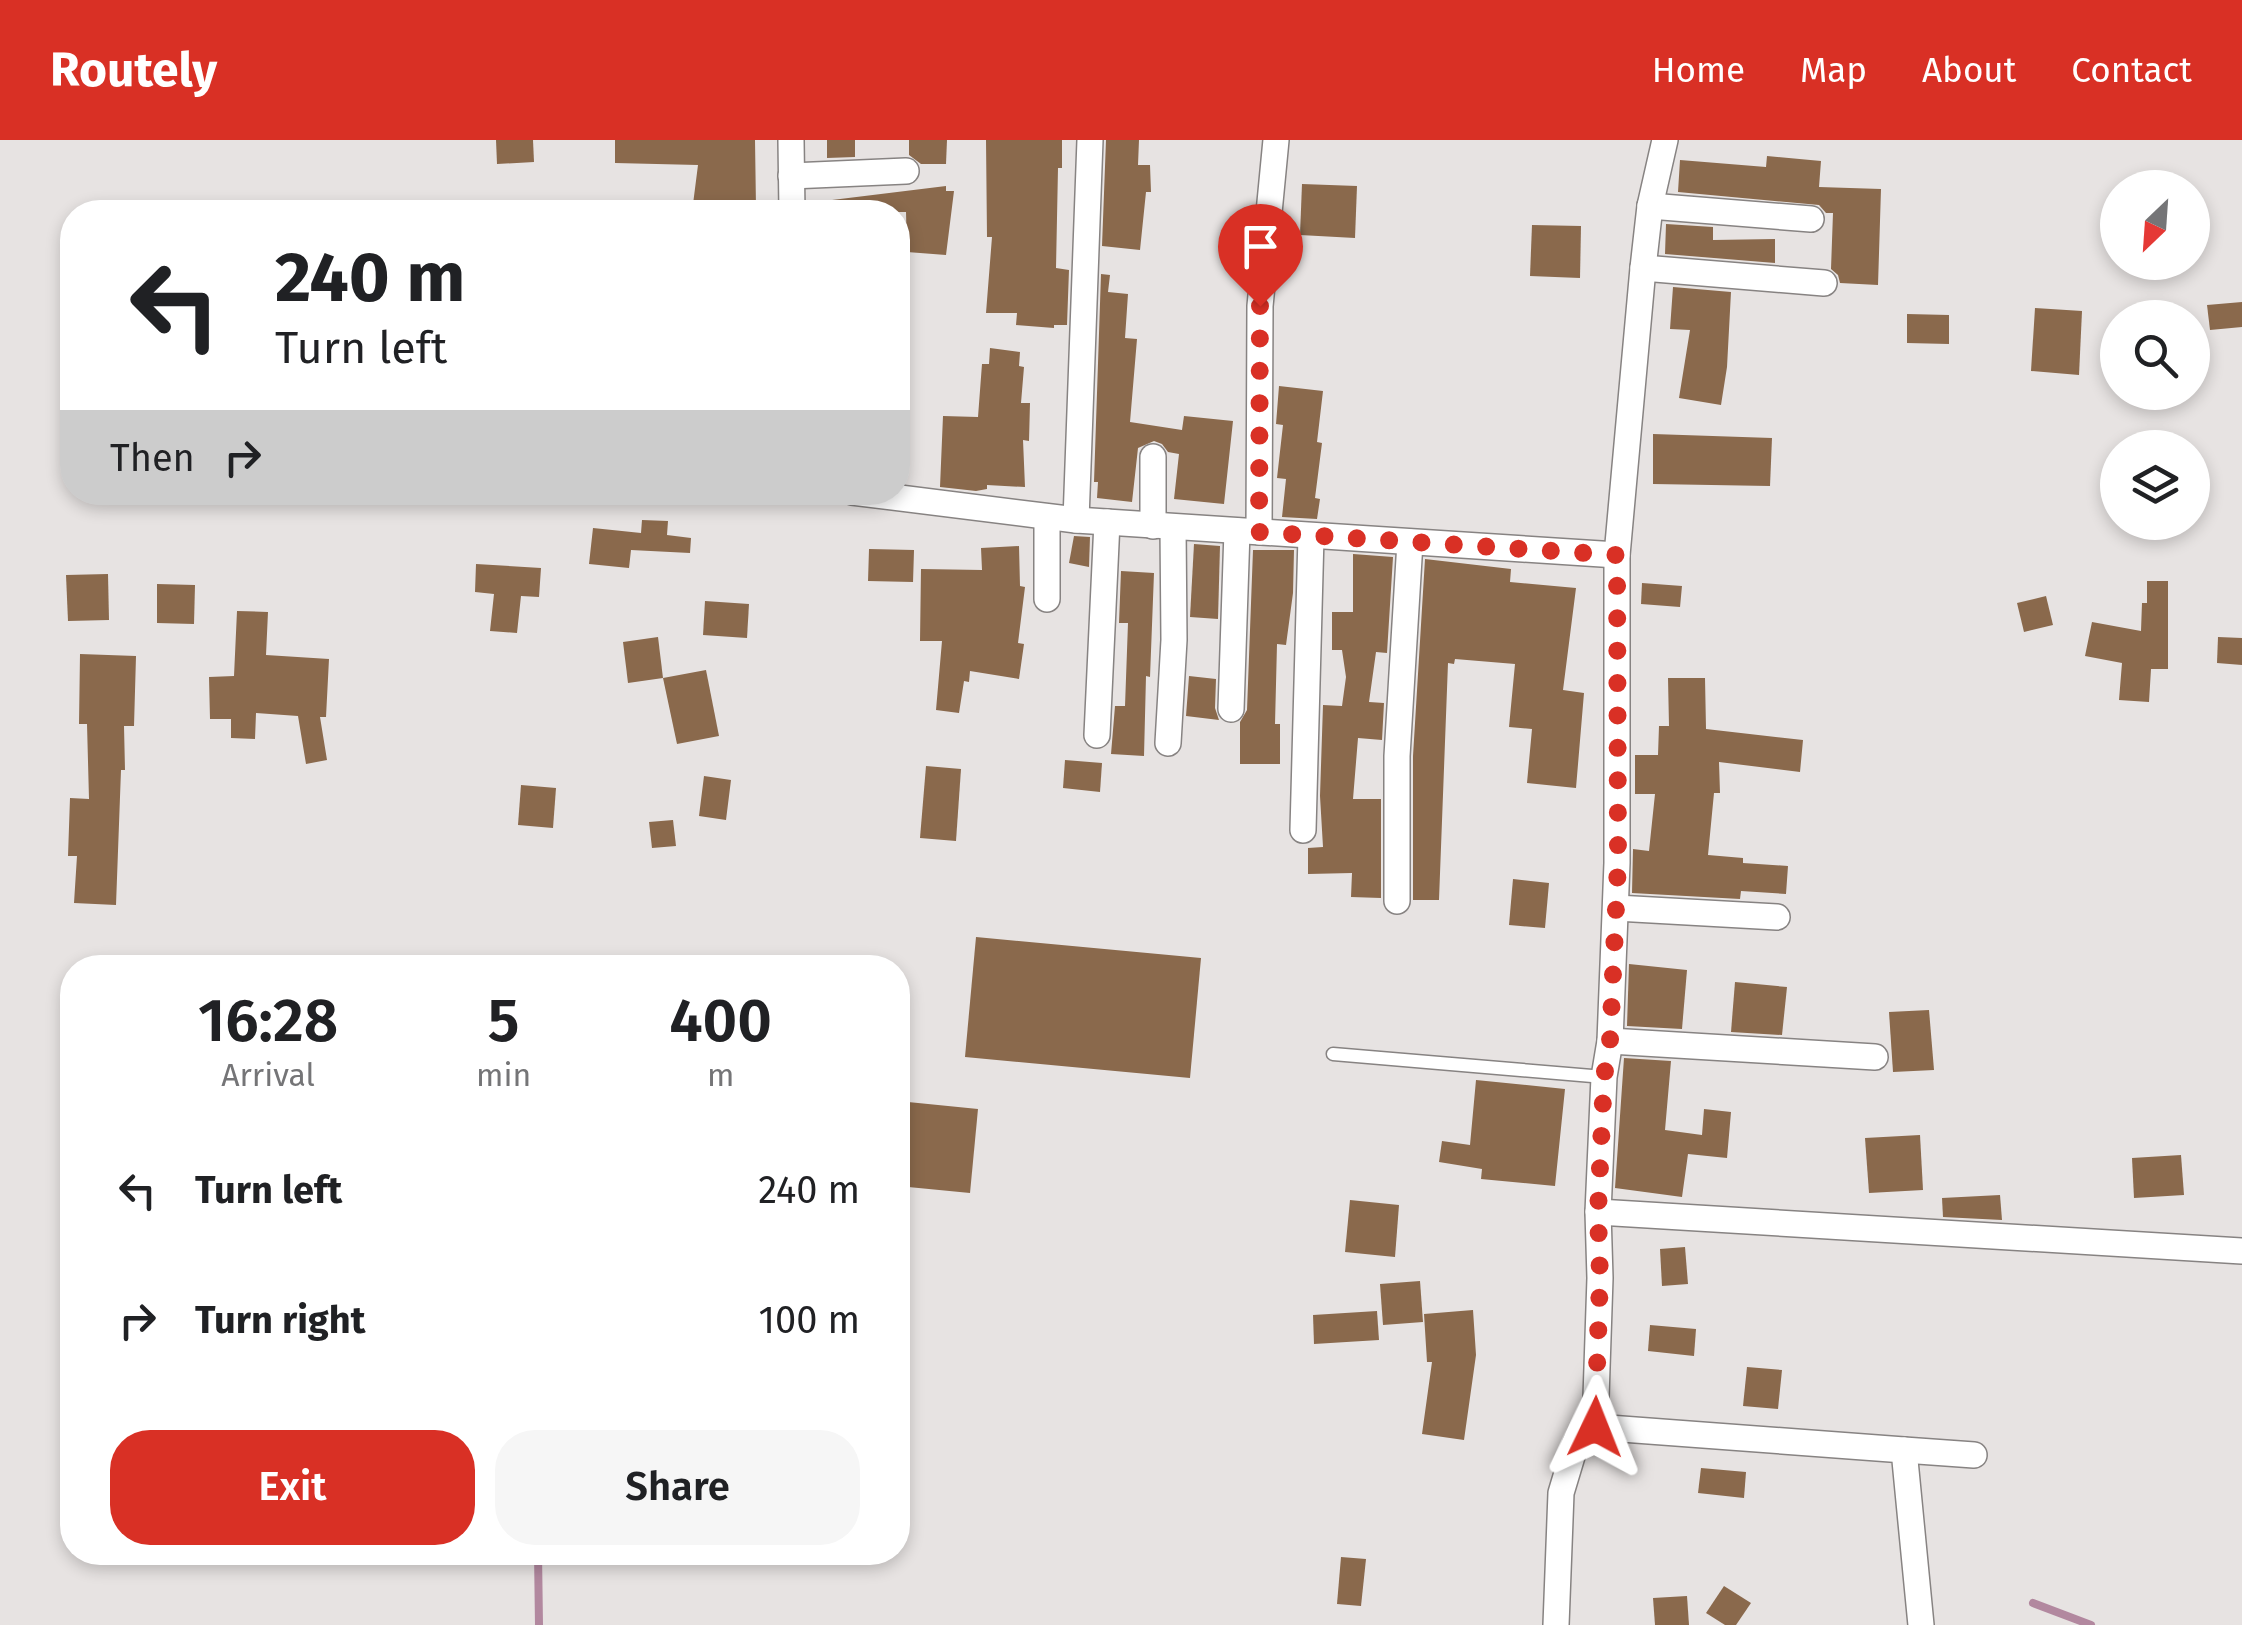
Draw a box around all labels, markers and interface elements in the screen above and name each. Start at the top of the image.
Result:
text: Routely [50,41,217,99]
text: Home [1652,49,1745,91]
text: Map [1800,49,1867,91]
text: About [1922,49,2016,91]
text: Contact [2071,49,2192,91]
north arrow [2100,170,2210,280]
map controls [2100,170,2210,540]
pin [1218,204,1303,307]
icon: arrive [1233,219,1288,274]
text: 240 m [275,236,465,320]
icon: left [110,240,240,370]
button: search [2100,300,2210,410]
text: Turn left [275,321,447,375]
icon: right [215,430,270,485]
button: layers [2100,430,2210,540]
text: Then [110,435,195,481]
text: 16:28 [198,985,338,1057]
text: 5 [488,985,519,1057]
text: 400 [669,985,772,1057]
text: Arrival [221,1056,315,1094]
text: min [476,1056,531,1094]
text: m [707,1056,734,1094]
icon: left [110,1163,165,1218]
text: Turn left [195,1167,342,1213]
text: 240 m [758,1167,860,1213]
icon: right [110,1293,165,1348]
text: Turn right [195,1297,365,1343]
text: 100 m [759,1297,860,1343]
position arrow [1543,1375,1647,1479]
button: Exit [110,1430,475,1545]
button: Share [495,1430,860,1545]

